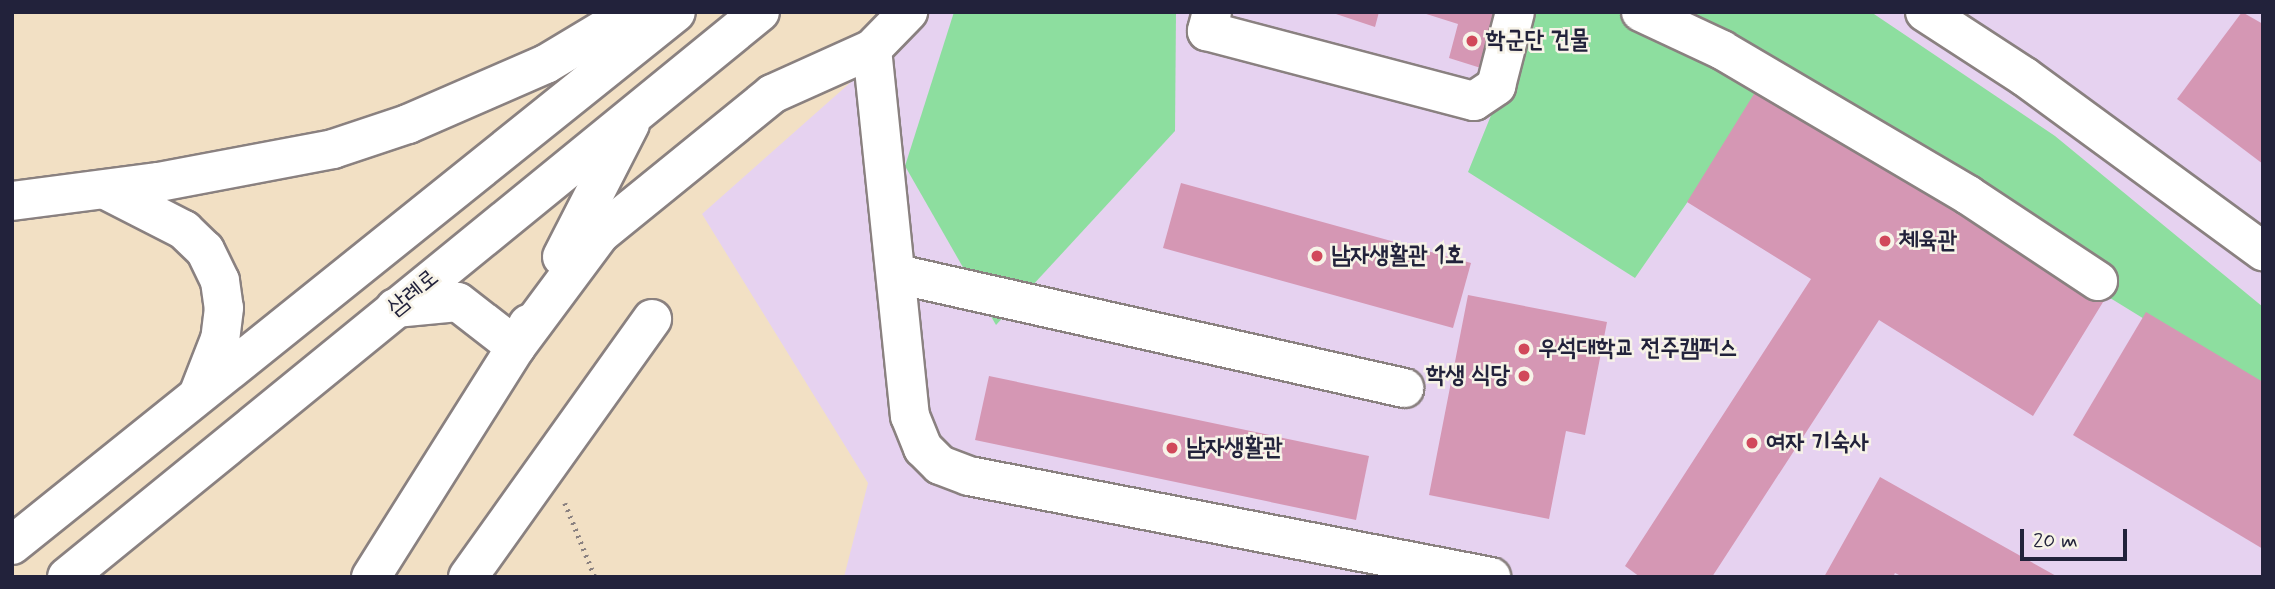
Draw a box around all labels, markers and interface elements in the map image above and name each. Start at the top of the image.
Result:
place label: 학군단 건물 [1486,27,1589,55]
marker: 학군단 건물 [1464,33,1480,49]
place label: 체육관 [1899,227,1957,255]
marker: 체육관 [1877,233,1893,249]
place label: 남자생활관 1호 [1331,242,1464,270]
marker: 남자생활관 1호 [1309,248,1325,264]
street label: 삼례로 [381,264,445,322]
place label: 우석대학교 전주캠퍼스 [1538,335,1738,363]
marker: 우석대학교 전주캠퍼스 [1516,341,1532,357]
place label: 학생 식당 [1426,362,1510,390]
marker: 학생 식당 [1516,368,1532,384]
place label: 여자 기숙사 [1766,429,1869,457]
place label: 남자생활관 [1186,434,1283,462]
marker: 여자 기숙사 [1744,435,1760,451]
marker: 남자생활관 [1164,440,1180,456]
scale bar [2023,516,2130,560]
text: 20 m [2033,527,2078,555]

